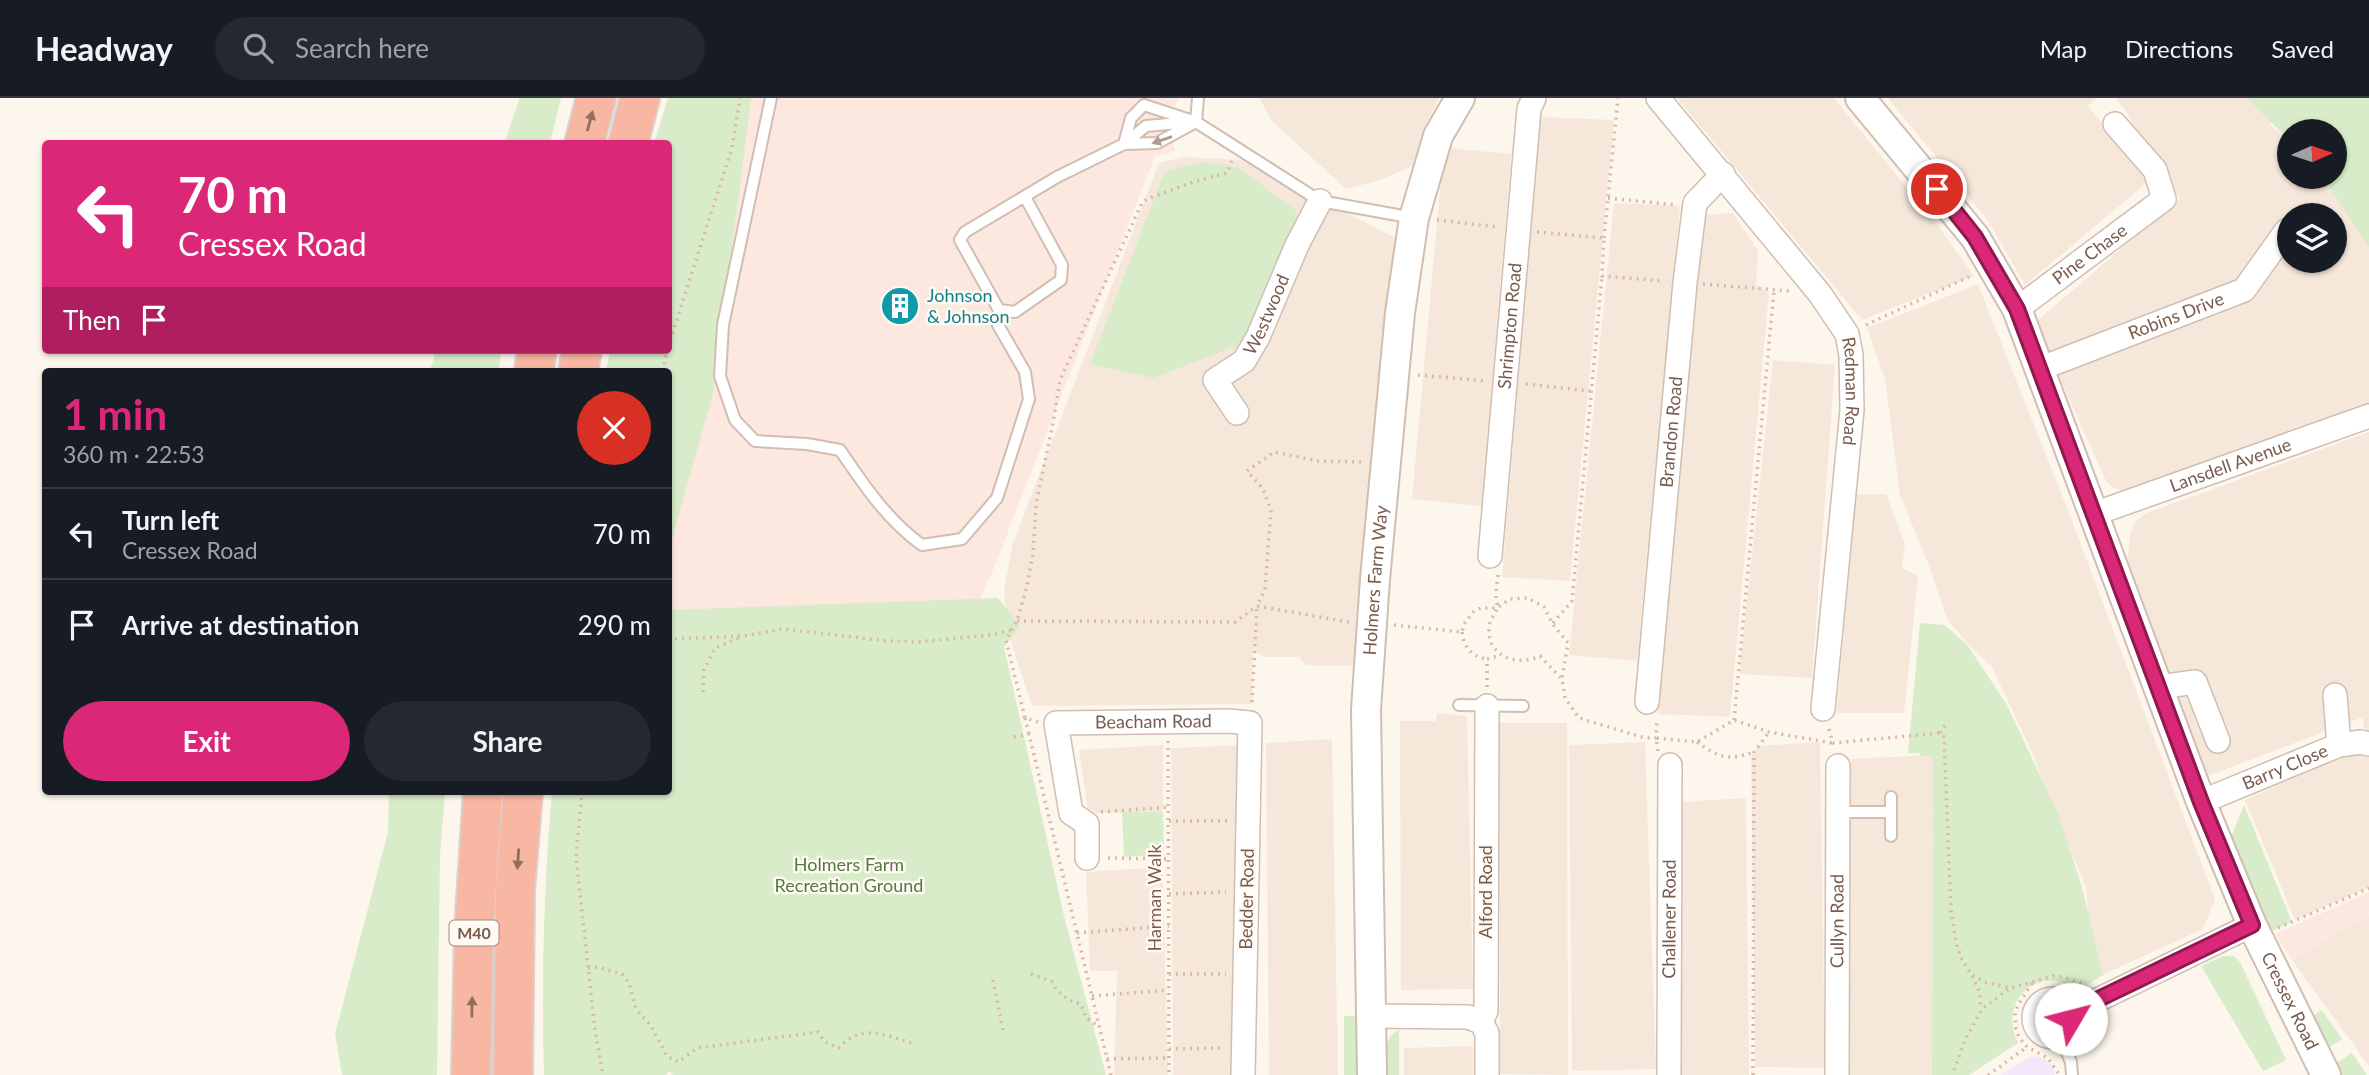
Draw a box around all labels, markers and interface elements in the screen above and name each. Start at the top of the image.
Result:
search box [215,17,705,80]
text: Headway [35,28,173,68]
icon: search [239,29,277,67]
text: Search here [295,32,429,64]
text: Map [2040,34,2087,63]
text: Directions [2125,34,2233,63]
text: Saved [2271,34,2334,63]
one-way arrow [585,110,596,132]
north arrow [2277,119,2347,189]
map controls [2277,119,2347,273]
one-way arrow [1151,135,1172,145]
pin [1907,159,1967,219]
text: 70 m [178,165,288,223]
icon: left [63,168,154,259]
icon: arrive [1918,170,1956,208]
button: layers [2277,203,2347,273]
street label: Pine Chase [2048,219,2131,289]
text: Cressex Road [178,224,367,263]
street label: Shrimpton Road [1493,262,1526,390]
street label: Westwood [1238,271,1293,359]
place label: Johnson & Johnson [927,284,1010,327]
building icon: Johnson & Johnson [879,285,921,327]
street label: Robins Drive [2125,287,2227,344]
icon: arrive [135,301,173,339]
text: Then [63,304,121,336]
street label: Redman Road [1838,335,1864,446]
street label: Brandon Road [1654,375,1686,489]
text: 1 min [63,389,167,439]
button: close [577,391,651,465]
street label: Lansdell Avenue [2166,433,2294,496]
text: 360 m · 22:53 [63,440,205,468]
text: Turn left [122,504,219,536]
street label: Holmers Farm Way [1358,504,1392,656]
icon: left [63,515,101,553]
text: 70 m [593,518,651,550]
text: Cressex Road [122,536,258,564]
icon: arrive [63,606,101,644]
text: Arrive at destination [122,609,359,641]
text: 290 m [578,609,651,641]
button: Exit [63,701,350,781]
button: Share [364,701,651,781]
street label: Beacham Road [1095,709,1212,733]
street label: Barry Close [2239,739,2331,794]
street label: Harman Walk [1143,844,1165,952]
street label: Alford Road [1474,845,1496,939]
one-way arrow [512,848,523,870]
street label: Bedder Road [1234,848,1258,950]
park label: Holmers Farm Recreation Ground [775,853,923,896]
street label: Challener Road [1657,859,1680,979]
street label: Cullyn Road [1825,874,1848,968]
road number: M40 [449,920,498,946]
street label: Cressex Road [2257,948,2324,1053]
position arrow [2034,982,2108,1056]
one-way arrow [466,996,478,1018]

